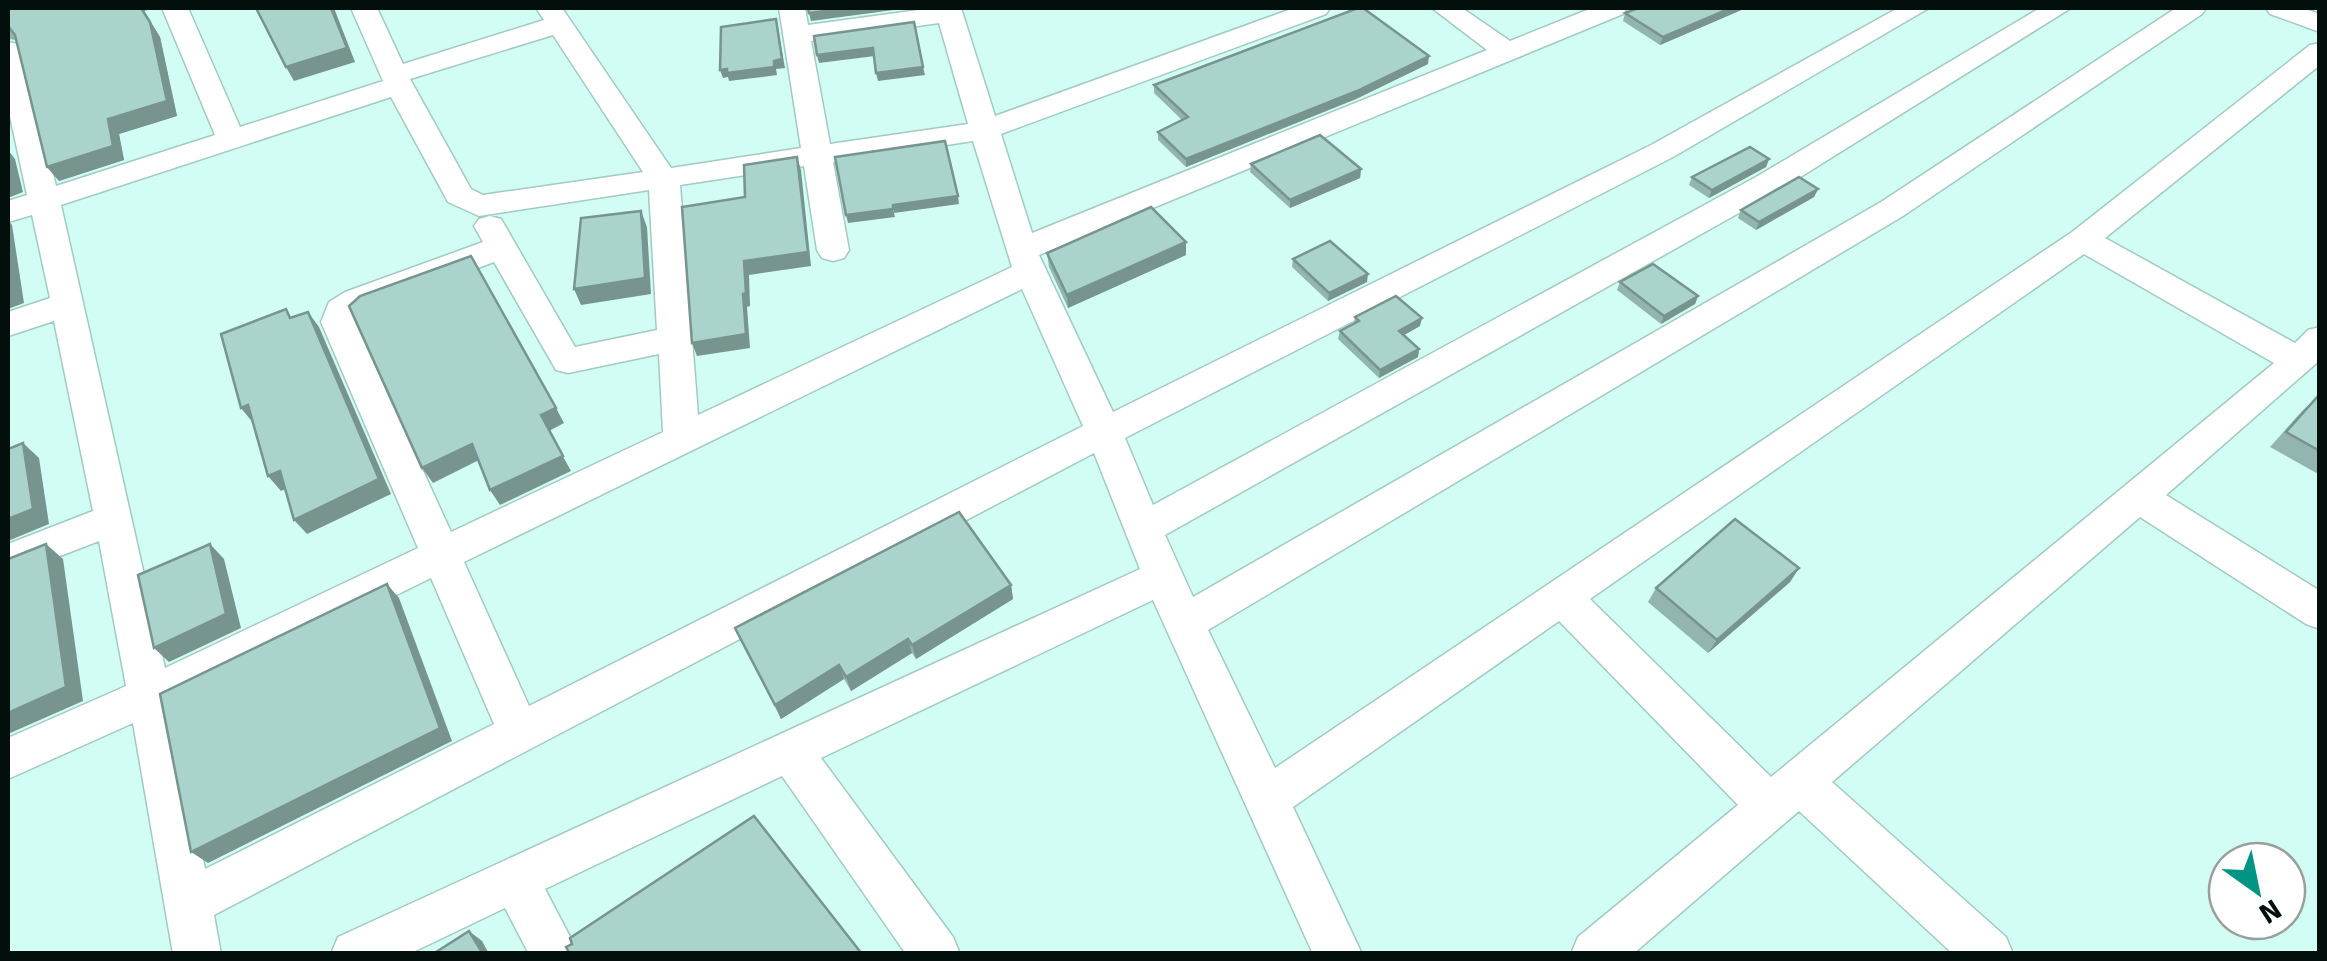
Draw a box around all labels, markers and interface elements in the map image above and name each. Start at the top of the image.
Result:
north arrow [2207,841,2307,941]
text: N [2253,892,2288,931]

